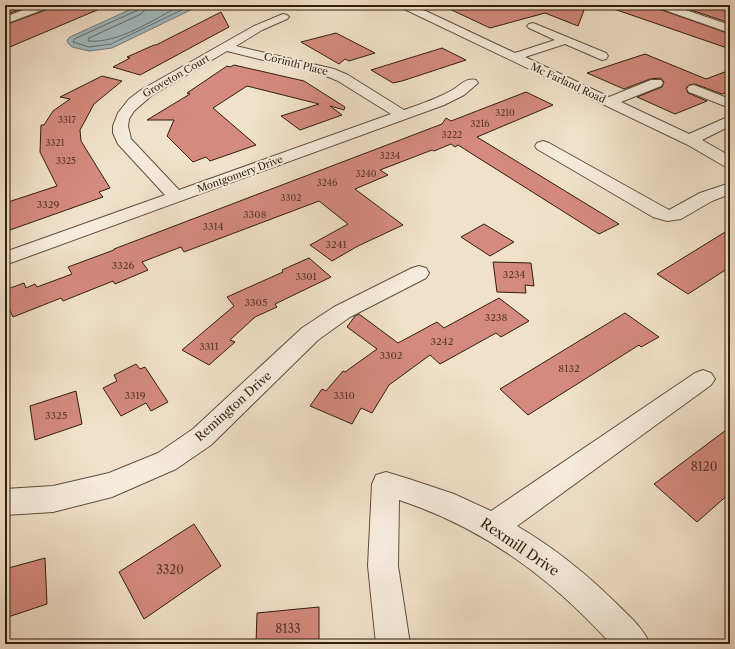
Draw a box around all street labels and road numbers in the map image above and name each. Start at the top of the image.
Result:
street label: Corinth Place [263,50,330,78]
street label: Groveton Court [140,51,212,100]
street label: Mc Farland Road [528,60,608,106]
street label: Montgomery Drive [195,152,285,196]
street label: Remington Drive [192,368,274,444]
street label: Rexmill Drive [477,514,563,580]

